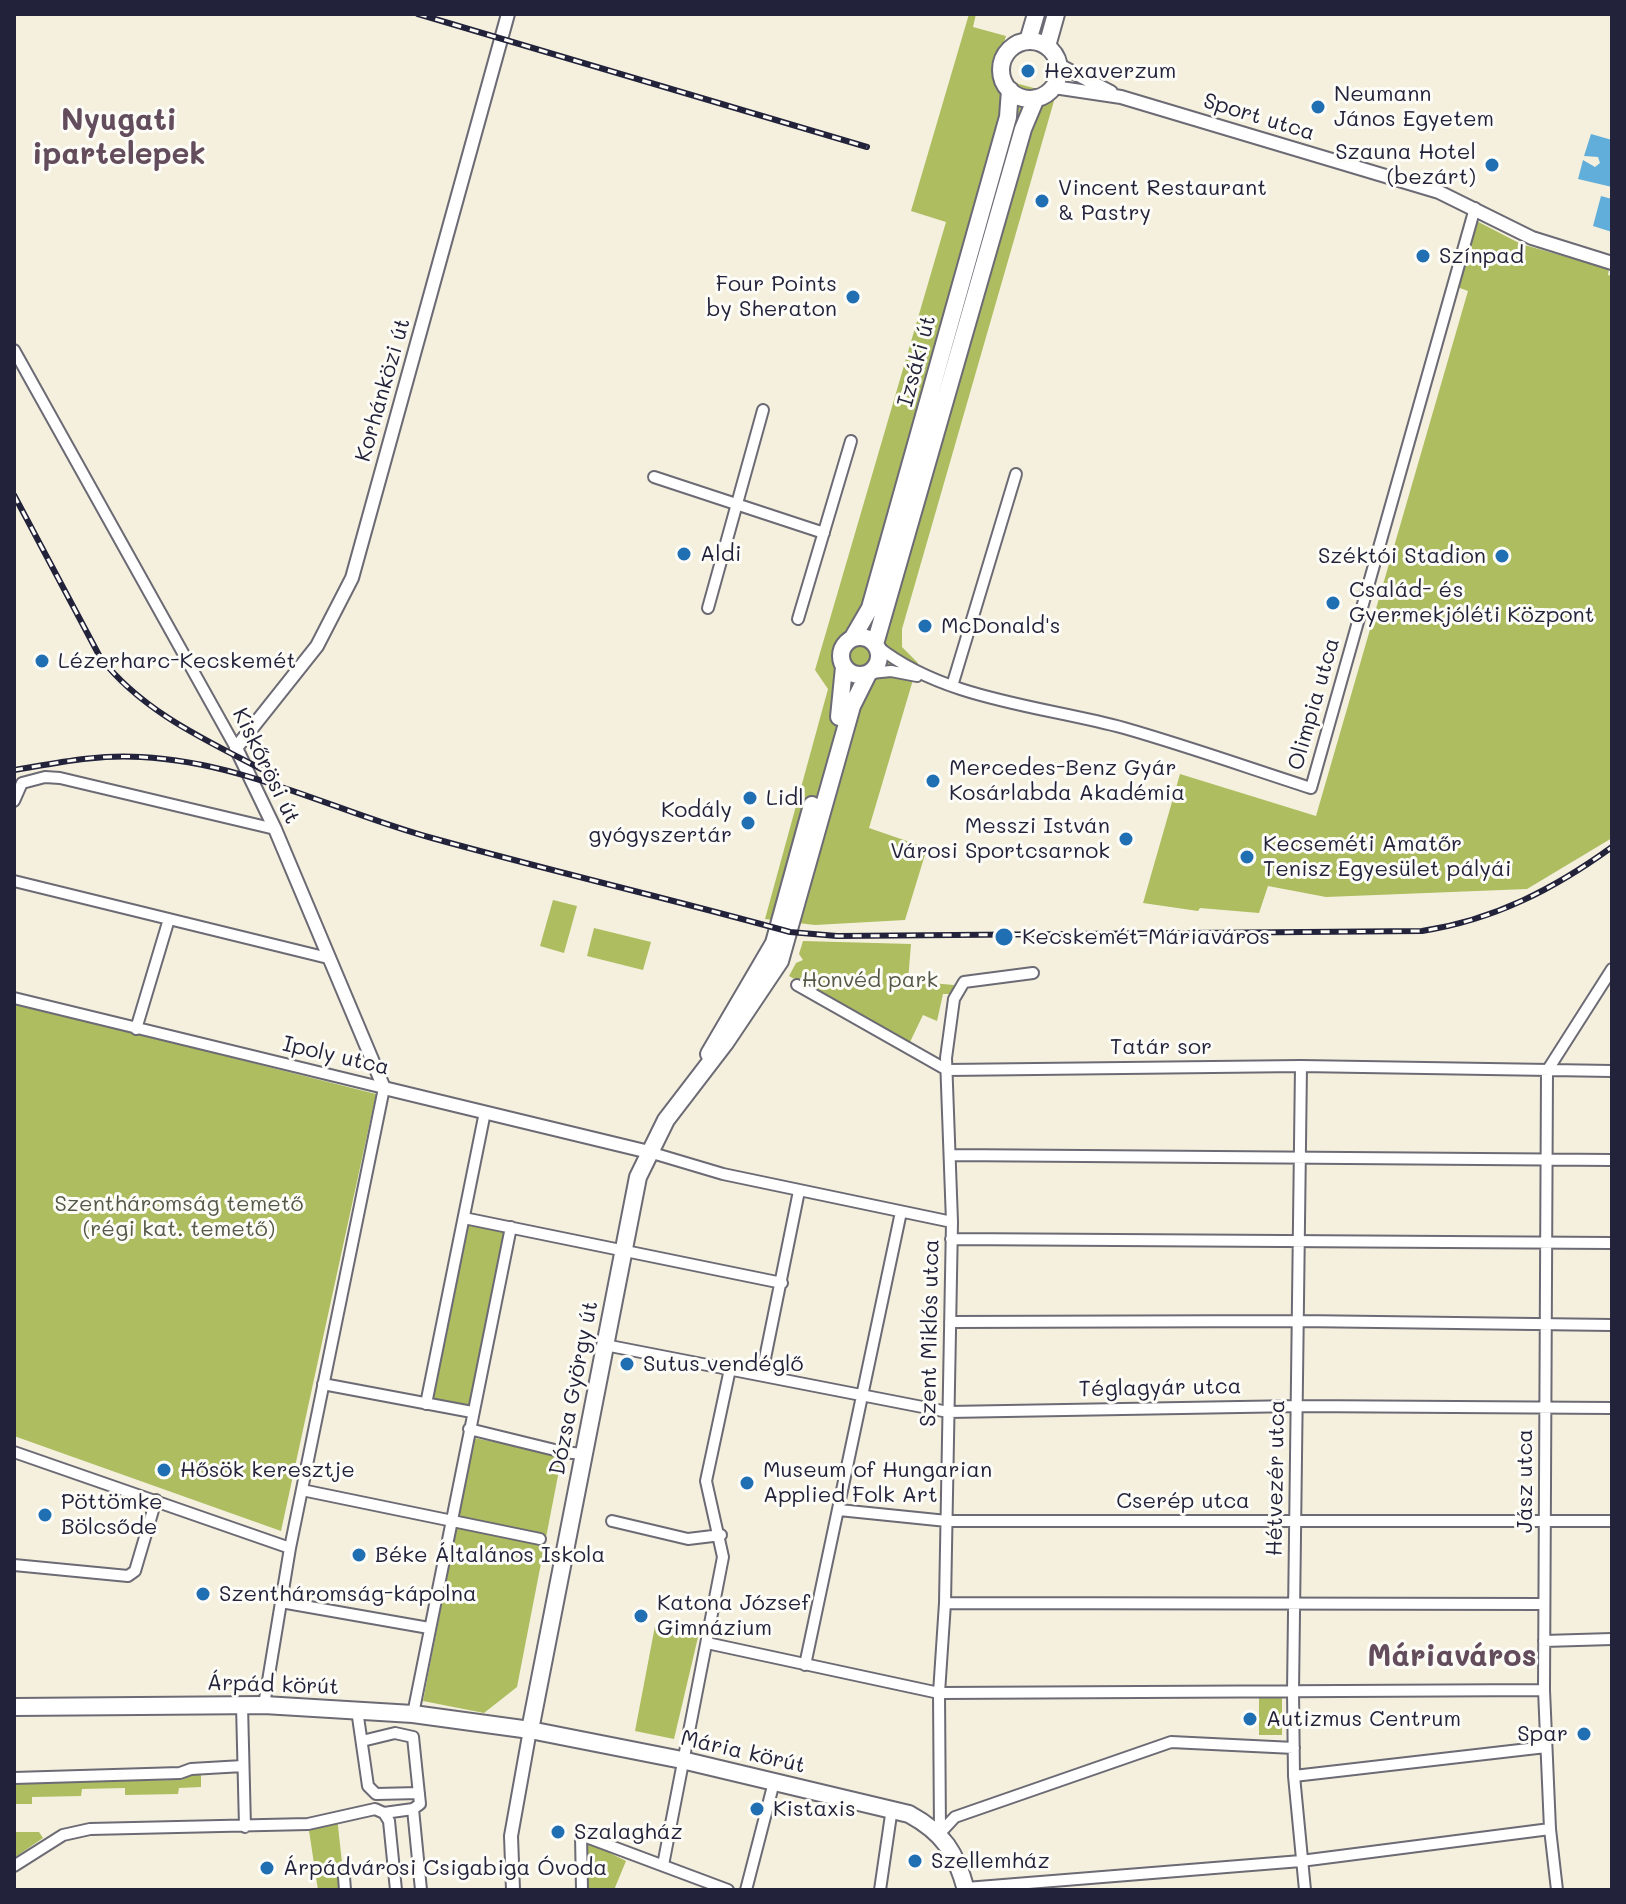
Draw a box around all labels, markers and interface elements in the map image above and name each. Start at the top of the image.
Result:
place label: Hexaverzum [1044,58,1176,84]
marker: Hexaverzum [1019,62,1037,80]
place label: Neumann János Egyetem [1334,81,1494,132]
street label: Sport utca [1200,88,1318,146]
marker: Neumann János Egyetem [1309,98,1327,116]
district label: Nyugati ipartelepek [32,103,206,174]
place label: Szauna Hotel (bezárt) [1335,139,1476,190]
marker: Szauna Hotel (bezárt) [1483,156,1501,174]
place label: Vincent Restaurant & Pastry [1058,175,1267,226]
marker: Vincent Restaurant & Pastry [1033,192,1051,210]
place label: Színpad [1439,243,1524,269]
marker: Színpad [1414,247,1432,265]
place label: Four Points by Sheraton [706,271,837,322]
marker: Four Points by Sheraton [844,288,862,306]
street label: Izsáki út [892,312,942,410]
street label: Korhánközi út [350,315,416,465]
place label: Aldi [700,541,741,567]
place label: Széktói Stadion [1318,543,1486,569]
marker: Aldi [675,545,693,563]
marker: Széktói Stadion [1493,547,1511,565]
place label: Család- és Gyermekjóléti Központ [1349,577,1594,628]
marker: Család- és Gyermekjóléti Központ [1324,594,1342,612]
place label: McDonald's [941,613,1061,639]
marker: McDonald's [916,617,934,635]
street label: Olimpia utca [1282,635,1346,773]
place label: Lézerharc-Kecskemét [58,648,296,674]
marker: Lézerharc-Kecskemét [33,652,51,670]
street label: Kiskőrösi út [227,704,305,828]
place label: Mercedes-Benz Gyár Kosárlabda Akadémia [949,755,1185,806]
marker: Mercedes-Benz Gyár Kosárlabda Akadémia [924,772,942,790]
place label: Lidl [766,785,804,811]
marker: Lidl [741,789,759,807]
place label: Kodály gyógyszertár [588,797,732,848]
place label: Messzi István Városi Sportcsarnok [890,813,1110,864]
marker: Kodály gyógyszertár [739,814,757,832]
marker: Messzi István Városi Sportcsarnok [1117,830,1135,848]
place label: Kecseméti Amatőr Tenisz Egyesület pályái [1263,831,1512,882]
marker: Kecseméti Amatőr Tenisz Egyesület pályái [1238,848,1256,866]
place label: Kecskemét-Máriaváros [1022,924,1270,950]
marker: Kecskemét-Máriaváros [993,926,1015,948]
park label: Honvéd park [802,967,938,993]
street label: Ipoly utca [280,1031,392,1081]
street label: Tatár sor [1110,1034,1212,1060]
park label: Szentháromság temető (régi kat. temető) [54,1191,304,1242]
street label: Szent Miklós utca [915,1239,945,1427]
street label: Dózsa György út [544,1299,604,1477]
place label: Sutus vendéglő [643,1351,804,1377]
marker: Sutus vendéglő [618,1355,636,1373]
street label: Téglagyár utca [1078,1373,1242,1403]
street label: Hétvezér utca [1261,1400,1291,1556]
street label: Jász utca [1512,1429,1538,1533]
place label: Hősök keresztje [180,1457,355,1483]
place label: Museum of Hungarian Applied Folk Art [763,1457,992,1508]
marker: Hősök keresztje [155,1461,173,1479]
marker: Museum of Hungarian Applied Folk Art [738,1474,756,1492]
street label: Cserép utca [1116,1488,1250,1514]
place label: Pöttömke Bölcsőde [61,1489,163,1540]
marker: Pöttömke Bölcsőde [36,1506,54,1524]
place label: Béke Általános Iskola [375,1542,605,1568]
marker: Béke Általános Iskola [350,1546,368,1564]
place label: Szentháromság-kápolna [219,1581,477,1607]
marker: Szentháromság-kápolna [194,1585,212,1603]
place label: Katona József Gimnázium [657,1590,810,1642]
marker: Katona József Gimnázium [632,1607,650,1625]
district label: Máriaváros [1367,1639,1537,1675]
street label: Árpád körút [207,1670,339,1700]
place label: Autizmus Centrum [1266,1706,1461,1732]
marker: Autizmus Centrum [1241,1710,1259,1728]
place label: Spar [1517,1721,1568,1747]
street label: Mária körút [678,1725,808,1779]
marker: Spar [1575,1725,1593,1743]
place label: Kistaxis [773,1796,856,1822]
marker: Kistaxis [748,1800,766,1818]
place label: Szalagház [574,1819,683,1845]
marker: Szalagház [549,1823,567,1841]
place label: Szellemház [931,1848,1050,1874]
marker: Szellemház [906,1852,924,1870]
place label: Árpádvárosi Csigabiga Óvoda [283,1855,607,1881]
marker: Árpádvárosi Csigabiga Óvoda [258,1859,276,1877]

